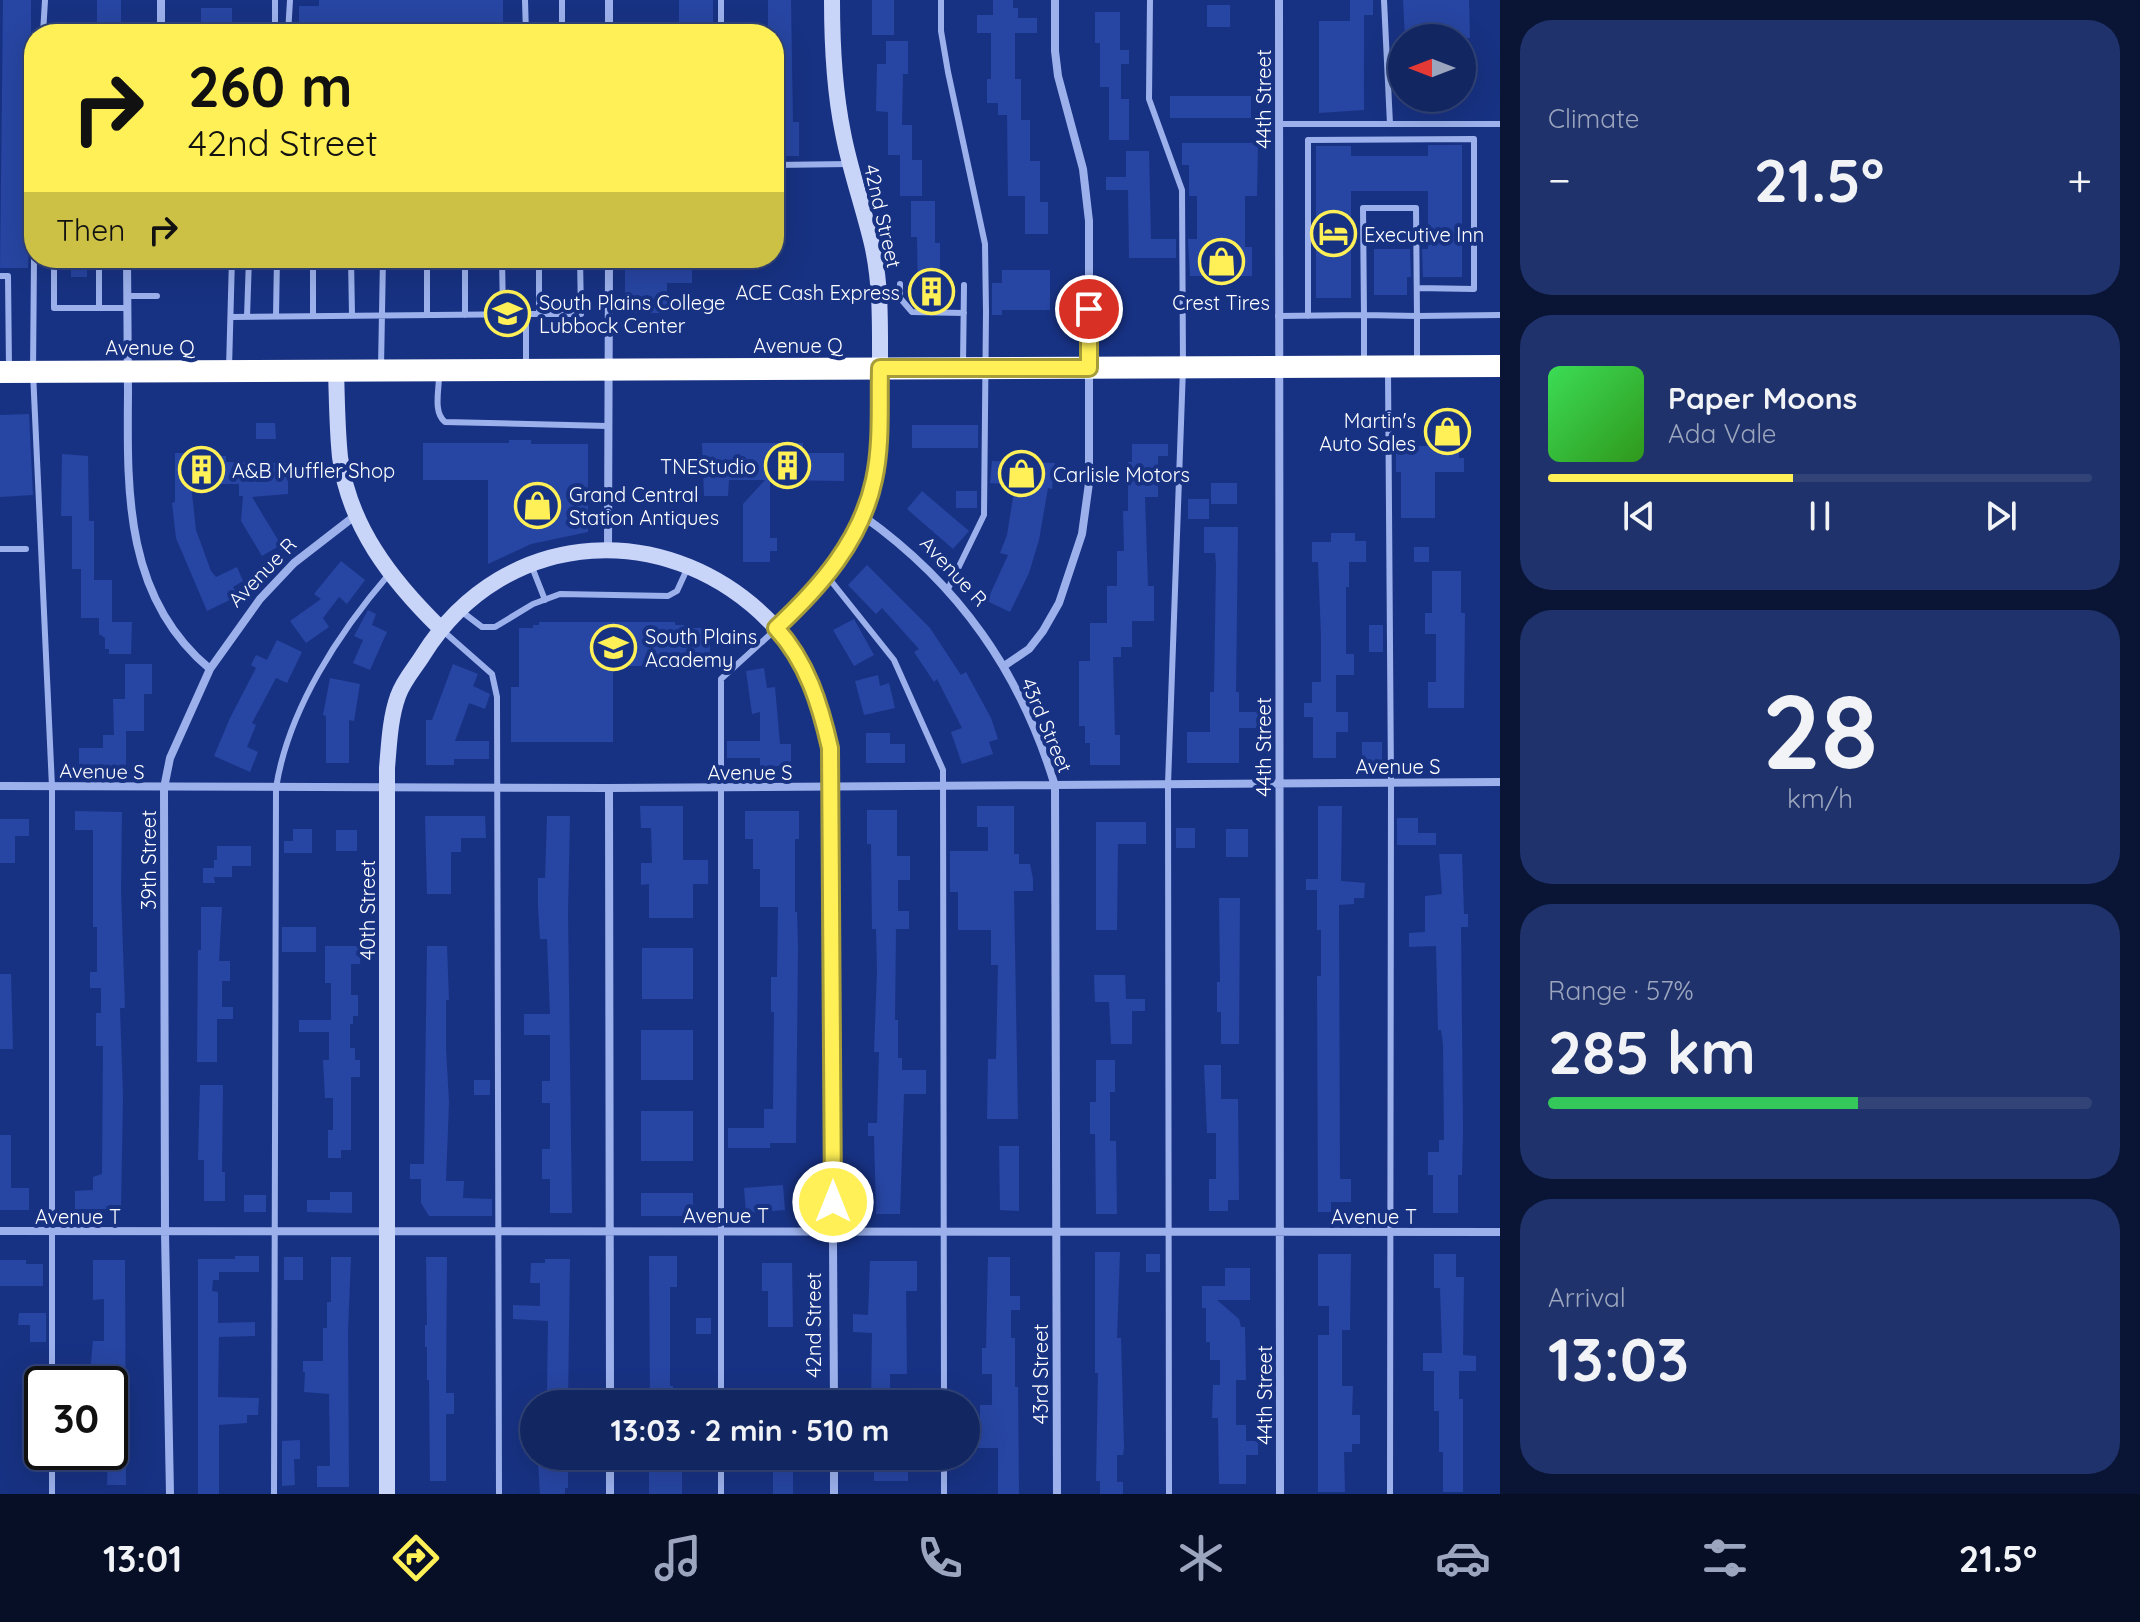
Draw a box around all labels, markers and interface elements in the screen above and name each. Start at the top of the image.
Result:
north arrow [1388,24,1476,112]
map controls [1388,24,1476,112]
street label: 44th Street [1251,49,1276,149]
text: 260 m [188,51,353,121]
icon: right [56,56,160,160]
text: Climate [1548,102,1639,135]
text: 42nd Street [188,120,378,165]
text: 21.5° [1754,142,1884,217]
text: − [1548,152,1571,207]
text: + [2067,152,2092,207]
street label: 42nd Street [859,162,907,270]
icon: right [141,208,185,252]
hotel icon: Executive Inn [1309,210,1357,258]
text: Then [56,211,125,249]
place label: Executive Inn [1364,222,1484,247]
shop icon: Crest Tires [1197,238,1245,286]
building icon: ACE Cash Express [907,268,955,316]
pin [1055,275,1123,343]
place label: ACE Cash Express [735,280,900,305]
icon: arrive [1067,287,1111,331]
school or university icon: South Plains College Lubbock Center [484,290,532,338]
place label: South Plains College Lubbock Center [539,290,725,338]
place label: Crest Tires [1172,290,1270,315]
street label: Avenue Q [753,333,843,358]
street label: Avenue Q [105,335,195,360]
text: Paper Moons [1668,379,1857,417]
shop icon: Martin's Auto Sales [1423,407,1471,455]
place label: Martin's Auto Sales [1319,408,1416,456]
text: Ada Vale [1668,417,1777,450]
building icon: TNEStudio [763,442,811,490]
building icon: A&B Muffler Shop [177,446,225,494]
shop icon: Carlisle Motors [998,450,1046,498]
place label: TNEStudio [660,454,756,479]
place label: A&B Muffler Shop [232,458,395,483]
place label: Carlisle Motors [1053,462,1190,487]
shop icon: Grand Central Station Antiques [514,482,562,530]
place label: Grand Central Station Antiques [569,482,719,530]
icon: previous [1617,494,1661,538]
icon: pause [1798,494,1842,538]
icon: next [1979,494,2023,538]
street label: Avenue R [915,531,993,611]
street label: Avenue R [223,532,301,612]
school or university icon: South Plains Academy [590,623,638,671]
place label: South Plains Academy [645,624,757,672]
text: 28 [1762,665,1878,795]
street label: 43rd Street [1016,674,1078,776]
street label: 44th Street [1251,697,1276,797]
street label: Avenue S [1355,754,1441,779]
street label: Avenue S [59,758,145,784]
street label: Avenue S [707,760,793,785]
text: km/h [1787,782,1853,815]
street label: 39th Street [136,810,161,910]
street label: 40th Street [355,859,380,960]
text: Range · 57% [1548,974,1694,1007]
text: 285 km [1548,1014,1756,1089]
position arrow [791,1160,875,1244]
street label: Avenue T [683,1203,769,1228]
street label: Avenue T [35,1204,121,1229]
street label: Avenue T [1331,1204,1417,1229]
street label: 42nd Street [801,1272,826,1378]
text: Arrival [1548,1281,1626,1314]
text: 13:03 [1548,1321,1689,1396]
street label: 43rd Street [1028,1324,1053,1424]
street label: 44th Street [1252,1345,1277,1445]
speed limit sign: 30 [24,1366,128,1470]
text: 13:03 · 2 min · 510 m [611,1411,889,1449]
icon: directions [388,1530,444,1586]
icon: music [650,1530,706,1586]
icon: phone [912,1530,968,1586]
icon: climate [1173,1530,1229,1586]
icon: car [1435,1530,1491,1586]
icon: filters [1697,1530,1753,1586]
text: 13:01 [103,1536,182,1581]
text: 21.5° [1959,1536,2037,1581]

